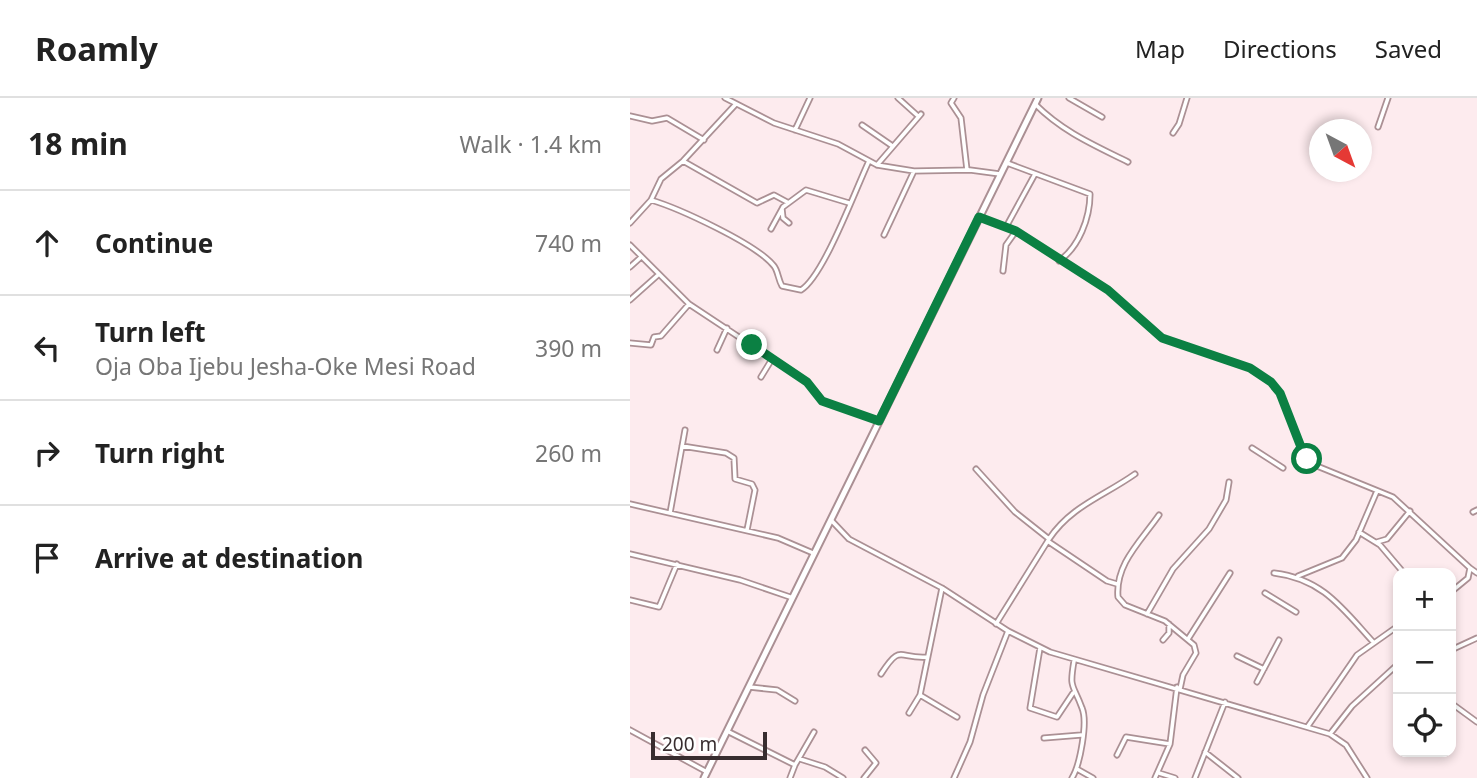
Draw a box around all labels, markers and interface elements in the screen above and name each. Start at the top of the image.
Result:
text: Roamly [35,26,158,71]
text: Map [1135,32,1185,65]
text: Directions [1223,32,1337,65]
text: Saved [1375,32,1442,65]
north arrow [1309,119,1372,182]
text: 18 min [28,123,128,164]
text: Walk · 1.4 km [460,128,602,160]
icon: ahead [28,224,66,262]
text: Continue [95,225,213,261]
text: 740 m [535,227,602,259]
text: Turn left [95,314,206,350]
icon: left [28,329,66,367]
route end [736,329,767,360]
text: 390 m [535,332,602,364]
text: Oja Oba Ijebu Jesha-Oke Mesi Road [95,350,476,382]
icon: right [28,434,66,472]
text: Turn right [95,435,225,471]
text: 260 m [535,437,602,469]
route start [1291,443,1322,474]
icon: arrive [28,539,66,577]
text: Arrive at destination [95,540,364,576]
map controls [1393,568,1456,757]
button: + [1393,568,1456,631]
button: − [1393,631,1456,694]
button: locate [1393,694,1456,757]
scale bar [651,729,766,761]
text: 200 m [662,731,717,757]

